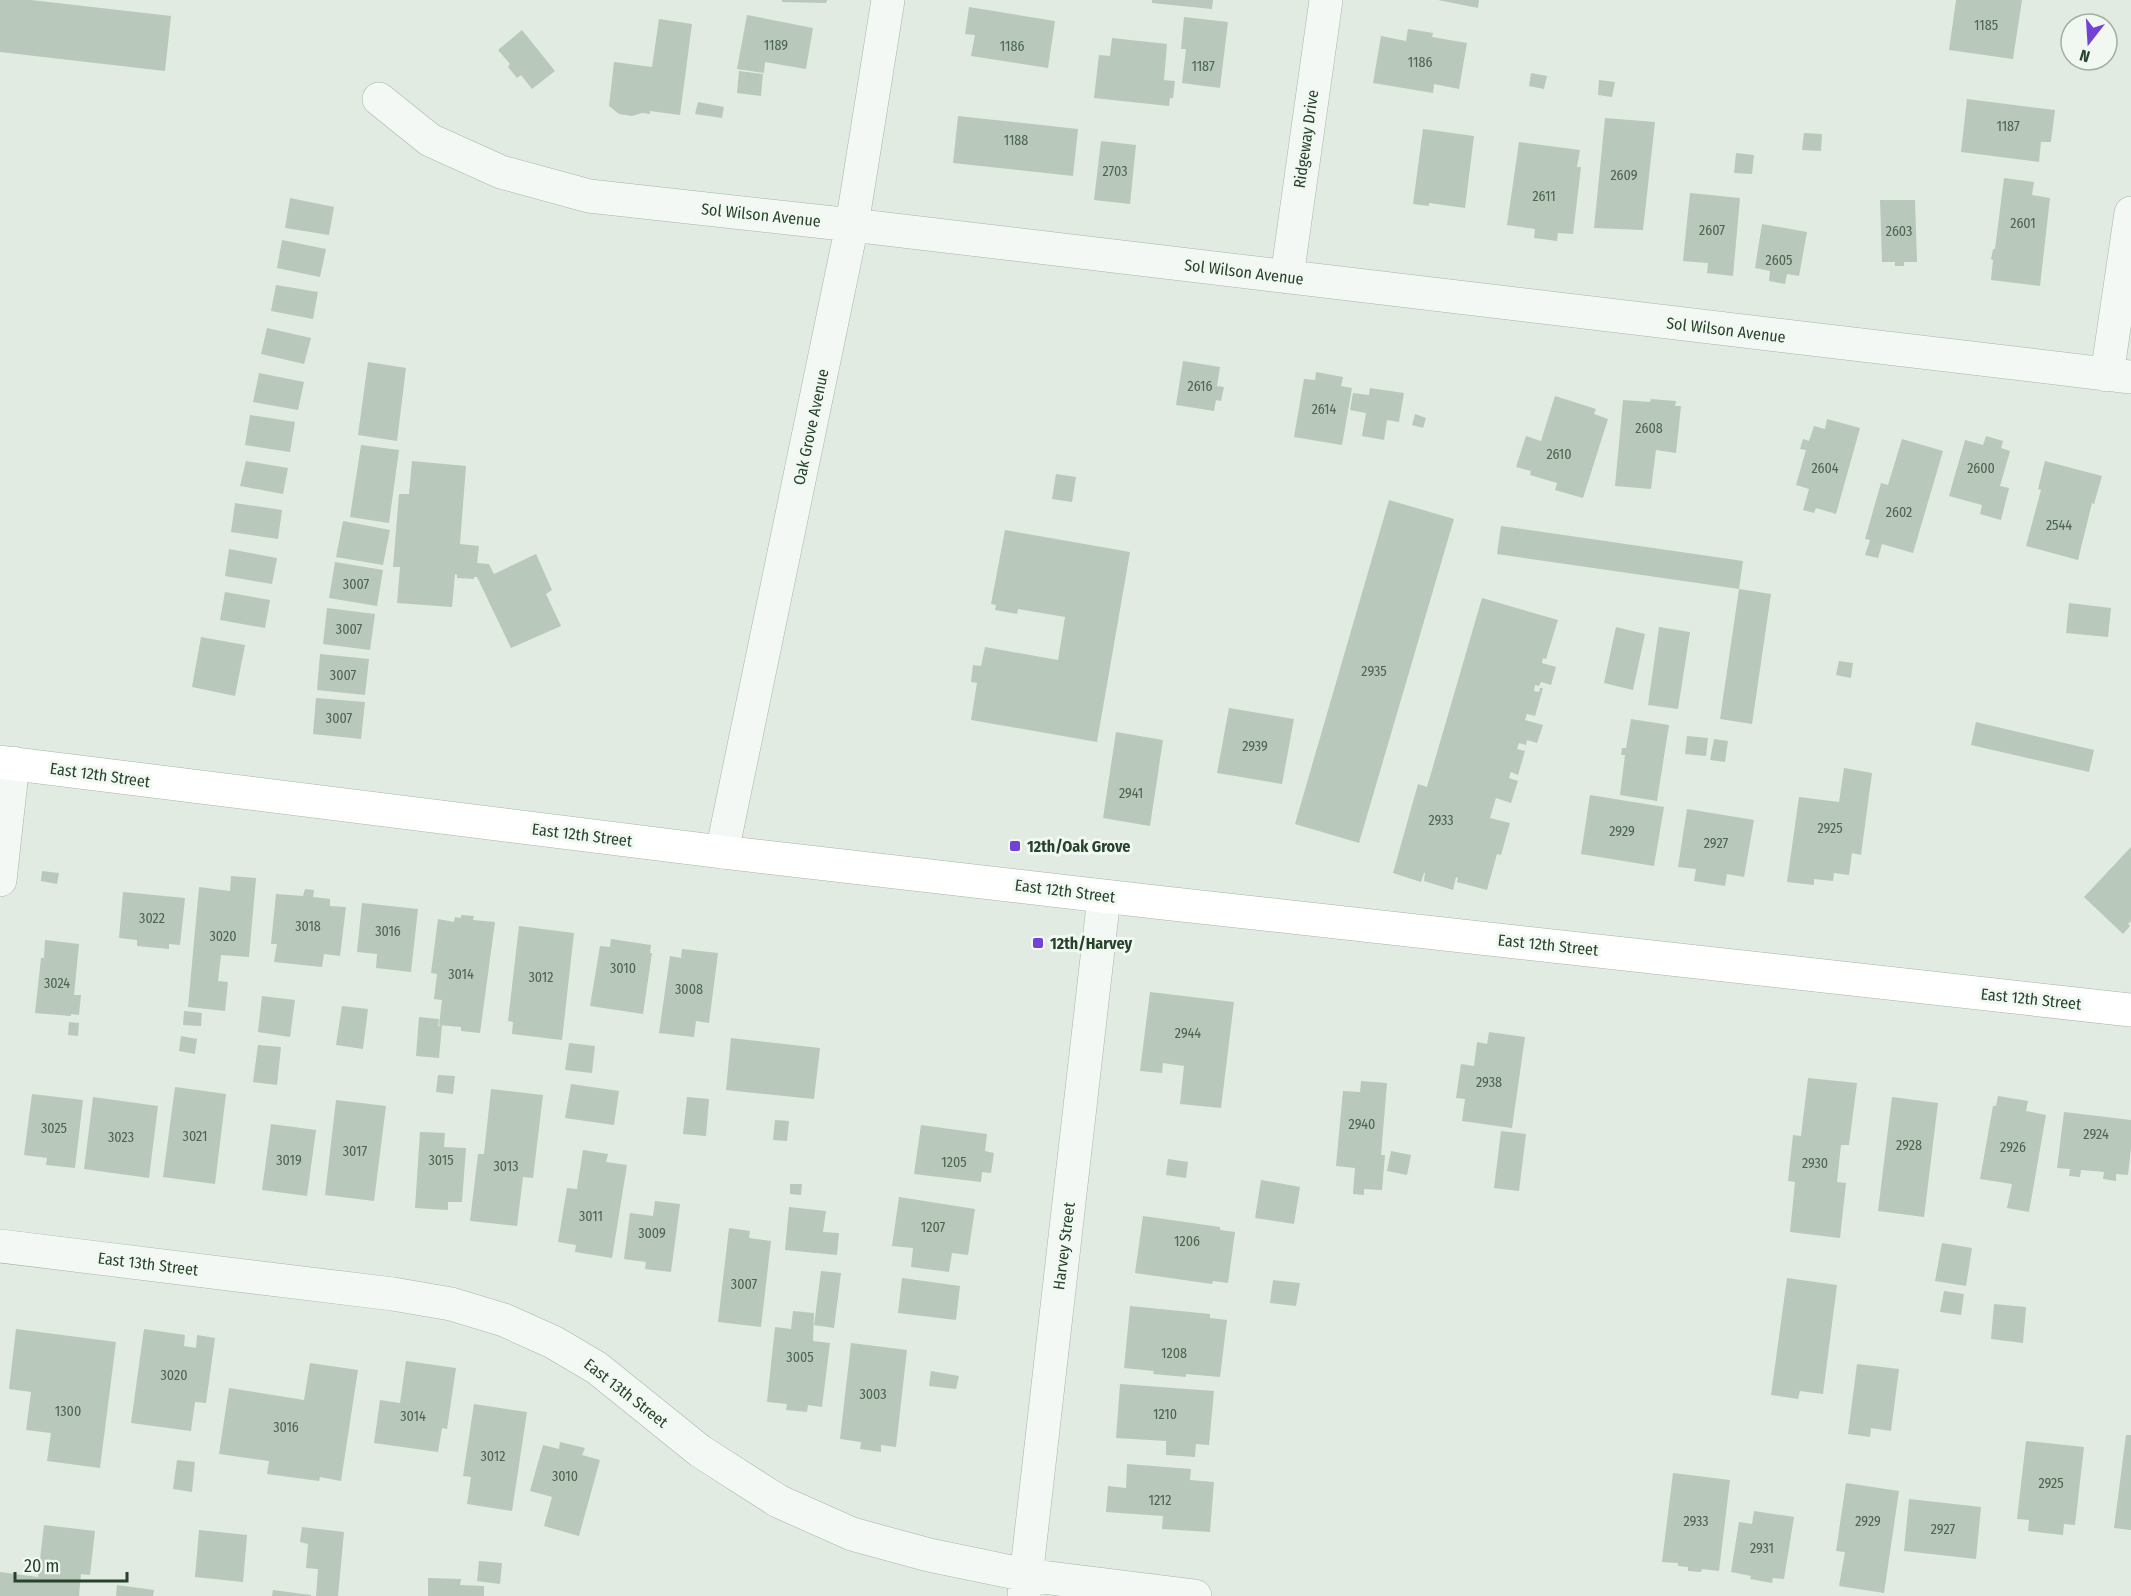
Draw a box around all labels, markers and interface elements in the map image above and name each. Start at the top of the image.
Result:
north arrow [2059,12,2119,72]
house number: 1185 [1974,17,1998,34]
house number: 1189 [764,37,788,54]
house number: 1186 [1000,38,1024,55]
text: N [2077,45,2092,66]
house number: 1186 [1408,54,1432,71]
house number: 1187 [1191,58,1215,75]
street label: Ridgeway Drive [1290,88,1322,189]
house number: 1187 [1996,118,2020,135]
house number: 1188 [1004,132,1028,149]
house number: 2703 [1102,163,1128,180]
house number: 2609 [1610,167,1638,184]
house number: 2611 [1532,188,1556,205]
street label: Sol Wilson Avenue [700,199,822,231]
house number: 2601 [2010,215,2036,232]
house number: 2607 [1699,222,1725,239]
house number: 2603 [1886,223,1912,240]
house number: 2605 [1766,252,1792,269]
street label: Sol Wilson Avenue [1183,255,1305,289]
street label: Sol Wilson Avenue [1665,313,1787,347]
street label: Oak Grove Avenue [789,367,833,487]
house number: 2616 [1188,378,1212,395]
house number: 2614 [1312,401,1337,418]
house number: 2608 [1635,420,1663,437]
house number: 2610 [1546,446,1572,463]
house number: 2604 [1811,460,1839,477]
house number: 2600 [1967,460,1995,477]
house number: 2602 [1886,504,1912,521]
house number: 2544 [2046,517,2072,534]
house number: 3007 [343,576,369,593]
house number: 3007 [336,621,362,638]
house number: 2935 [1361,663,1387,680]
house number: 3007 [330,667,356,684]
house number: 3007 [326,710,352,727]
house number: 2939 [1242,738,1268,755]
street label: East 12th Street [49,759,152,792]
house number: 2941 [1119,785,1143,802]
house number: 2933 [1428,812,1454,829]
street label: East 12th Street [531,819,634,851]
house number: 2925 [1817,820,1843,837]
house number: 2929 [1609,823,1635,840]
house number: 2927 [1704,835,1729,852]
place label: 12th/Oak Grove [1027,837,1130,856]
marker: 12th/Oak Grove [1008,839,1022,853]
street label: East 12th Street [1014,875,1117,907]
house number: 3022 [139,910,165,927]
house number: 3018 [295,918,321,935]
house number: 3016 [375,923,401,940]
house number: 3020 [210,928,236,945]
street label: East 12th Street [1497,930,1600,960]
place label: 12th/Harvey [1050,934,1132,953]
marker: 12th/Harvey [1031,936,1045,950]
house number: 3010 [610,960,636,977]
house number: 3014 [448,966,474,983]
house number: 3012 [529,969,553,986]
house number: 3024 [44,975,70,992]
house number: 3008 [675,981,703,998]
street label: East 12th Street [1980,984,2083,1014]
house number: 2944 [1175,1025,1201,1042]
house number: 2938 [1476,1074,1502,1091]
house number: 2940 [1349,1116,1375,1133]
house number: 3025 [41,1120,67,1137]
house number: 2924 [2083,1126,2109,1143]
house number: 3021 [183,1128,207,1145]
house number: 3023 [108,1129,134,1146]
house number: 2928 [1896,1137,1922,1154]
house number: 2926 [2000,1139,2026,1156]
house number: 3017 [343,1143,368,1160]
house number: 3019 [276,1152,302,1169]
house number: 3015 [428,1152,454,1169]
house number: 1205 [941,1154,967,1171]
house number: 2930 [1802,1155,1828,1172]
house number: 3013 [493,1158,519,1175]
street label: Harvey Street [1049,1200,1079,1291]
house number: 3011 [579,1208,603,1225]
house number: 1207 [921,1219,945,1236]
house number: 3009 [638,1225,666,1242]
house number: 1206 [1174,1233,1200,1250]
street label: East 13th Street [97,1248,200,1280]
house number: 3007 [731,1276,757,1293]
house number: 1208 [1161,1345,1187,1362]
house number: 3005 [786,1349,814,1366]
street label: East 13th Street [580,1354,672,1432]
house number: 3020 [161,1367,187,1384]
house number: 3003 [859,1386,887,1403]
house number: 1300 [55,1403,81,1420]
house number: 1210 [1153,1406,1177,1423]
house number: 3014 [400,1408,426,1425]
house number: 3016 [273,1419,299,1436]
house number: 3012 [481,1448,505,1465]
house number: 3010 [552,1468,578,1485]
house number: 2925 [2038,1475,2064,1492]
house number: 1212 [1149,1492,1171,1509]
house number: 2933 [1683,1513,1709,1530]
house number: 2929 [1855,1513,1881,1530]
house number: 2927 [1931,1521,1956,1538]
house number: 2931 [1750,1540,1774,1557]
scale bar [15,1545,128,1583]
text: 20 m [24,1555,59,1577]

